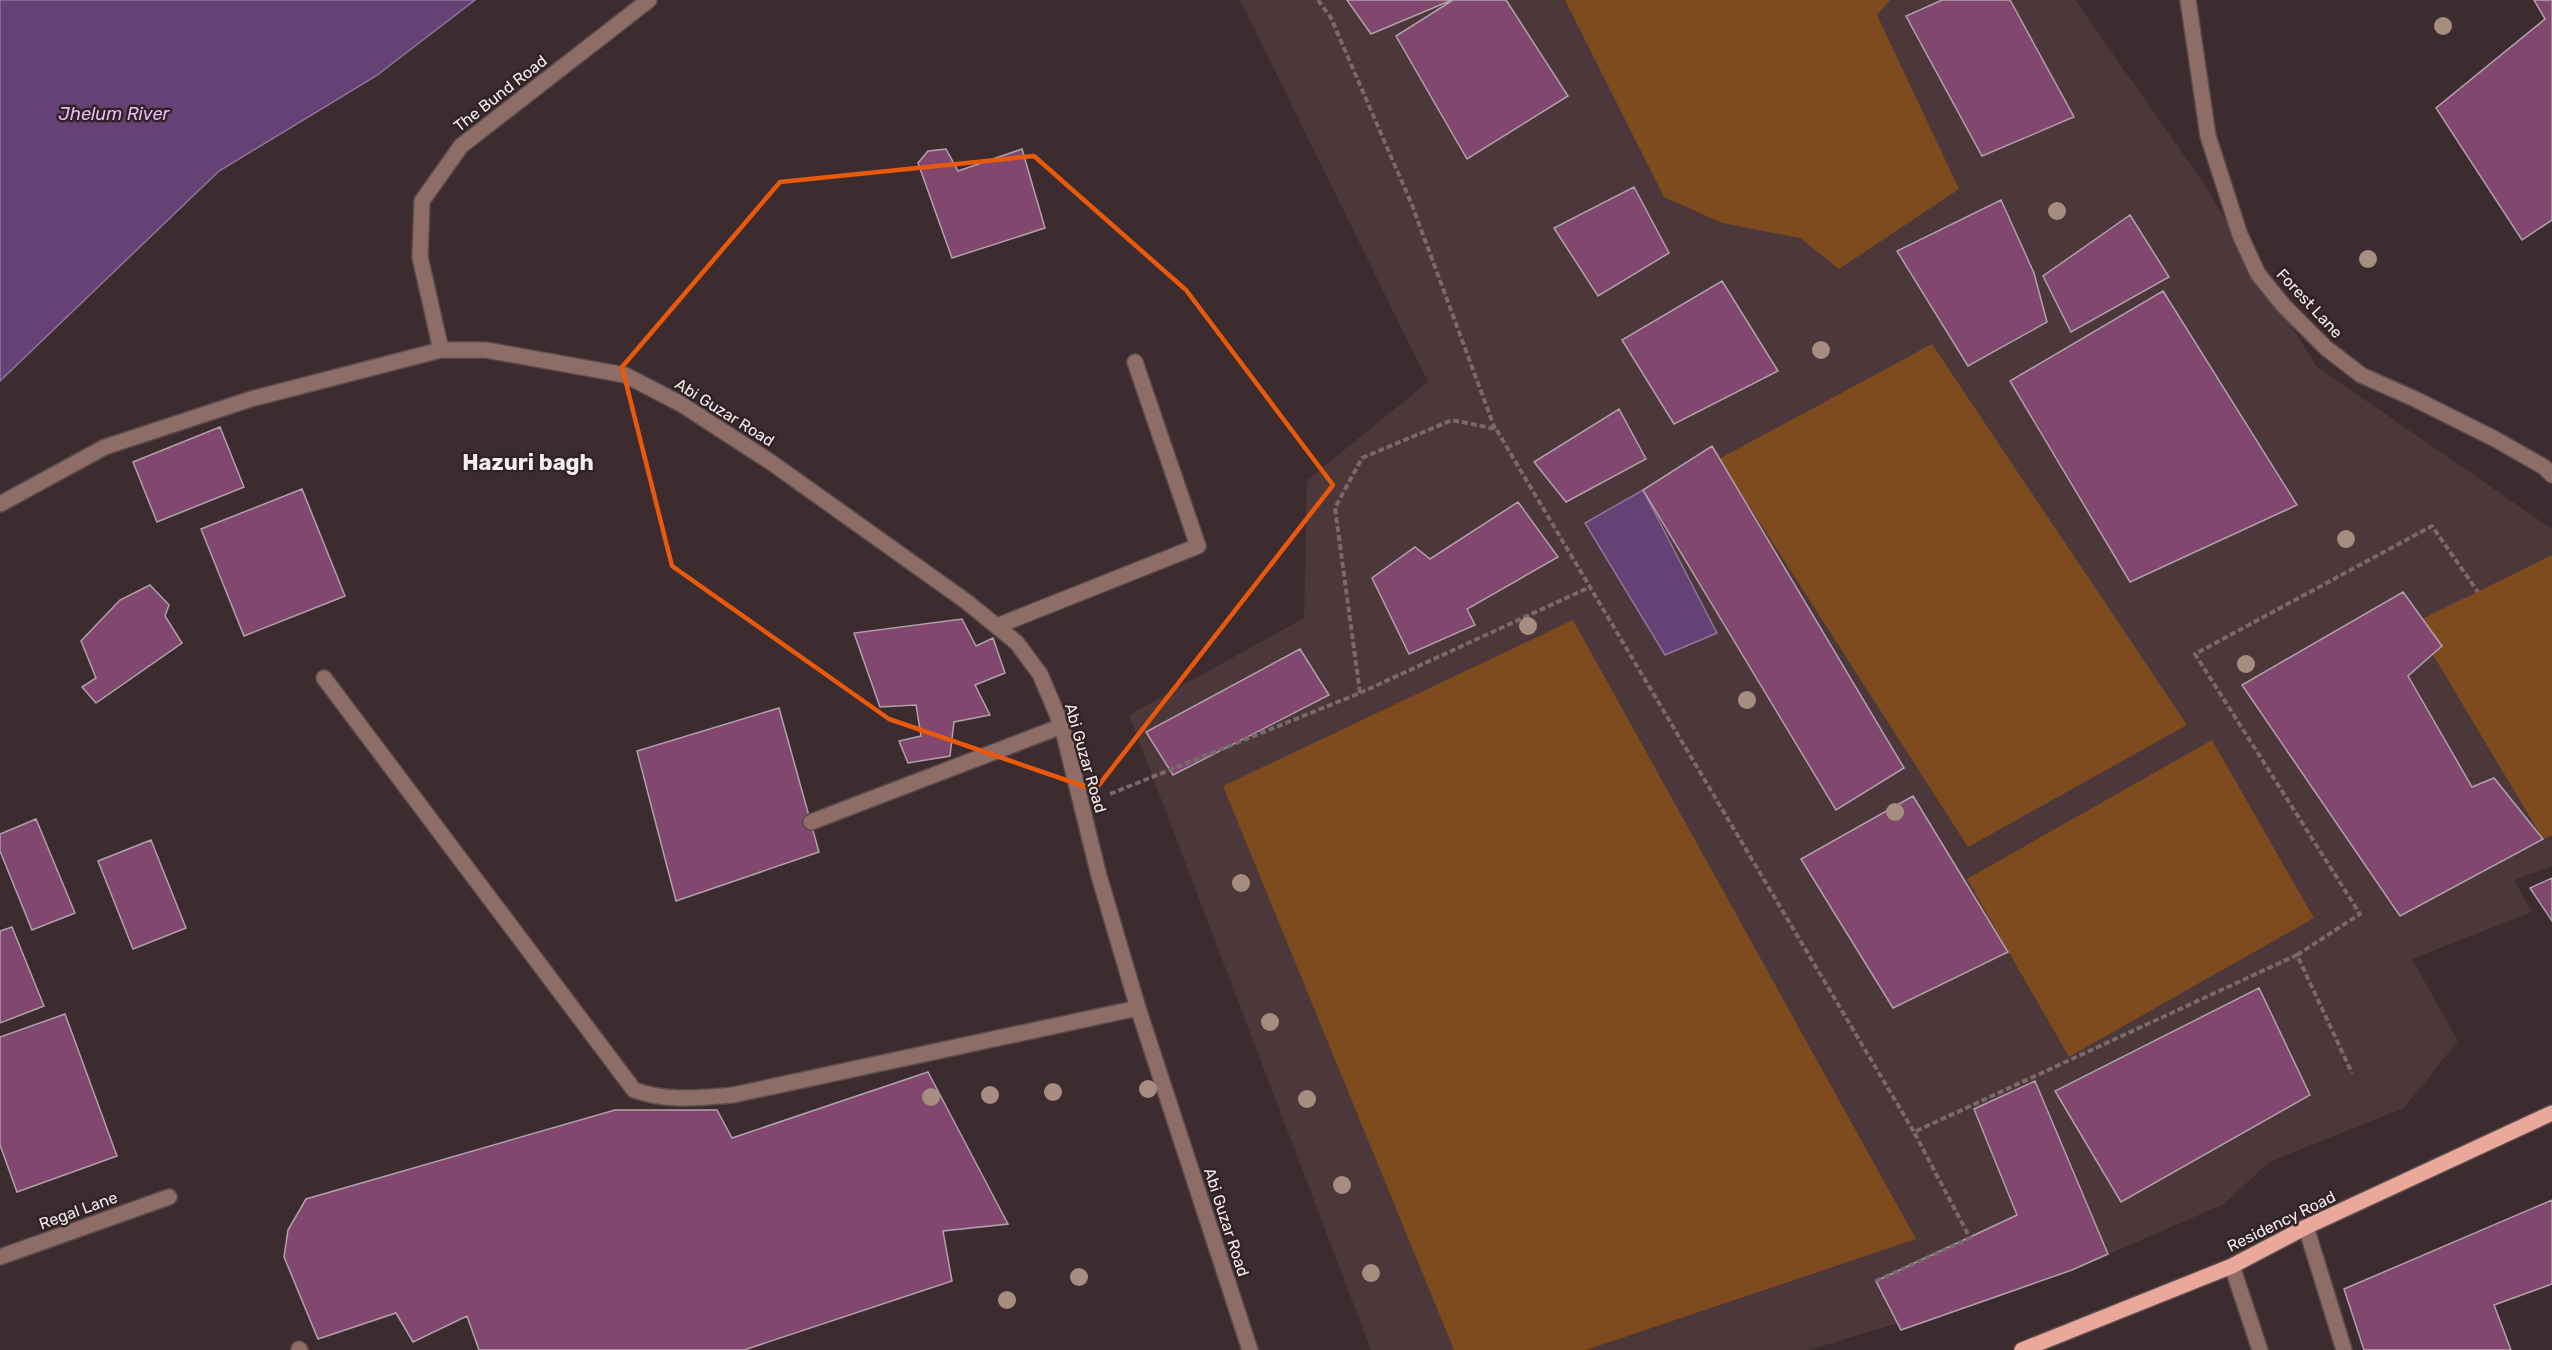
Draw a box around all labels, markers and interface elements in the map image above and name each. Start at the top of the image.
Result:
street label: The Bund Road [450,51,551,136]
water label: Jhelum River [59,103,171,125]
street label: Forest Lane [2273,265,2347,342]
street label: Abi Guzar Road [672,374,778,450]
district label: Hazuri bagh [462,449,594,476]
street label: Abi Guzar Road [1061,701,1110,815]
street label: Abi Guzar Road [1200,1165,1253,1279]
street label: Residency Road [2224,1187,2339,1256]
street label: Regal Lane [36,1188,120,1233]

